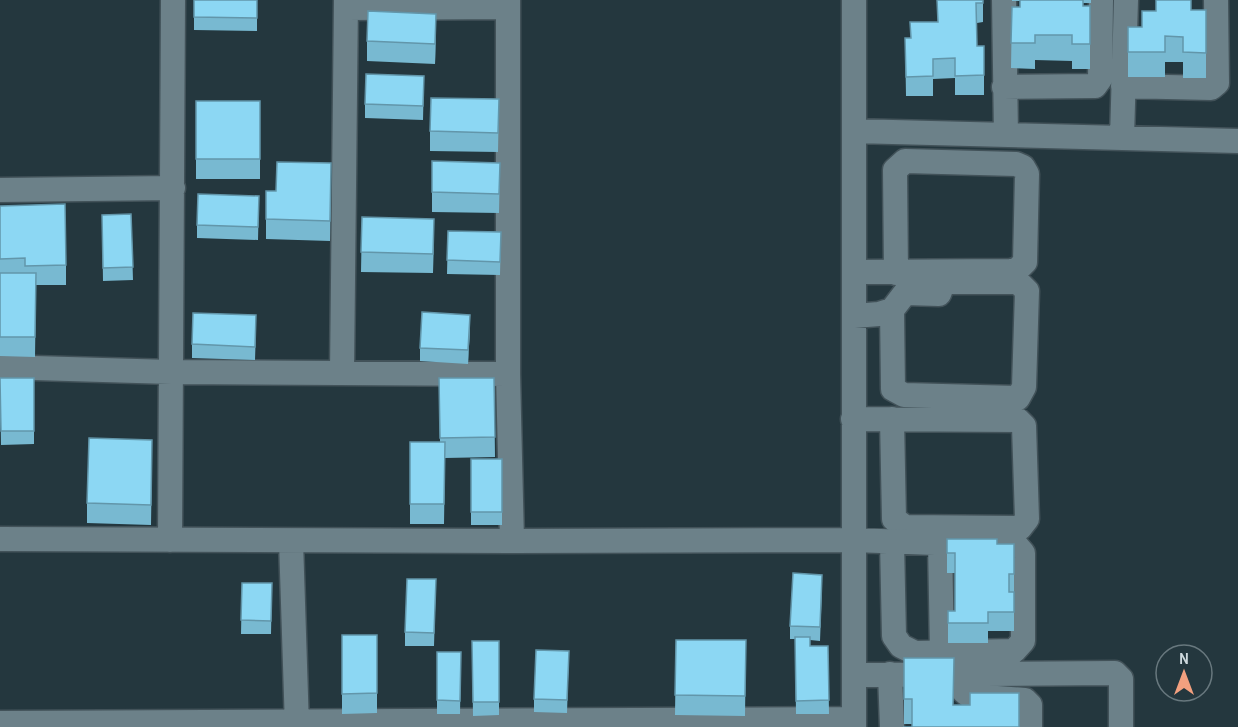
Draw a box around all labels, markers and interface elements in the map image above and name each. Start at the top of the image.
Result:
north arrow [1154,643,1214,703]
text: N [1179,647,1189,669]

